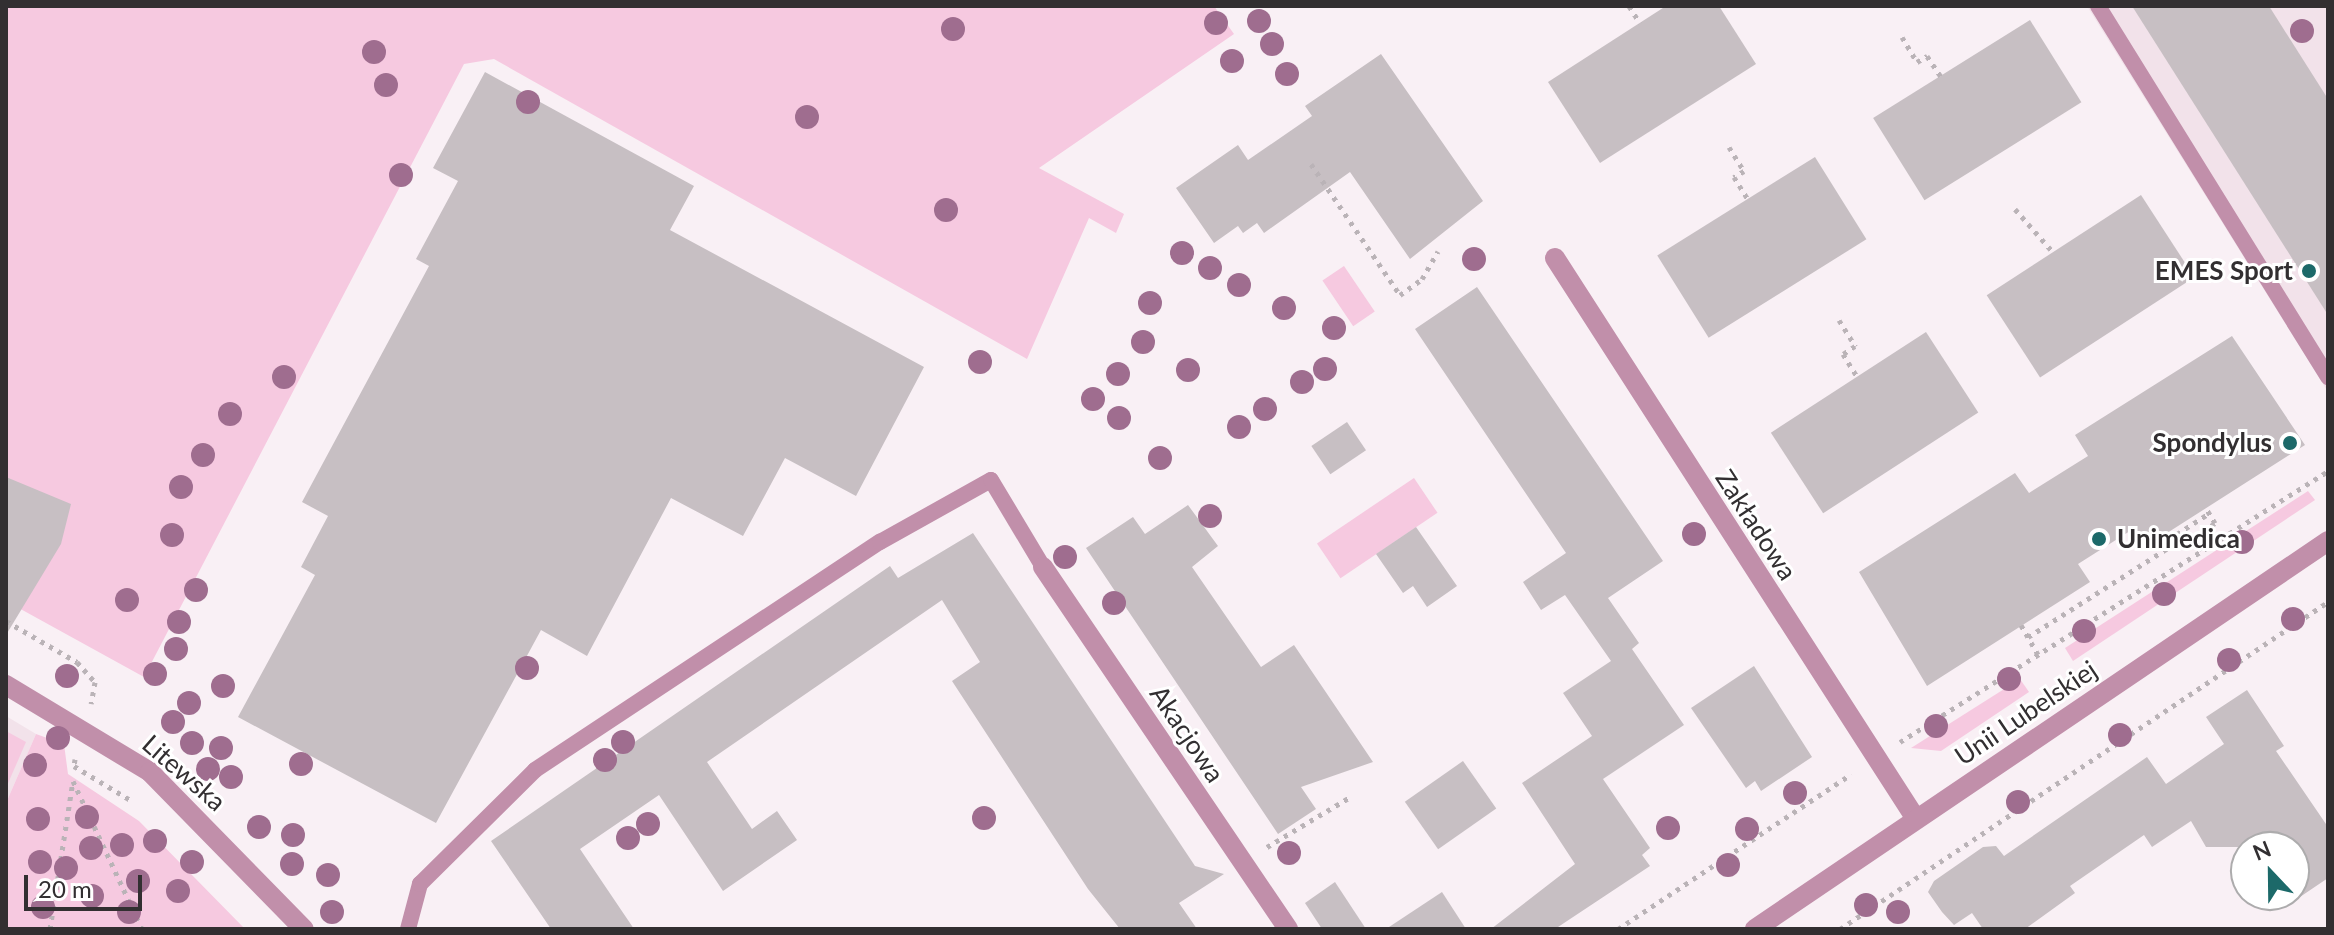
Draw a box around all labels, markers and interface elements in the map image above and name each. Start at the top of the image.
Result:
place label: EMES Sport [2155,255,2293,287]
marker: EMES Sport [2300,262,2318,280]
place label: Spondylus [2153,427,2272,459]
marker: Spondylus [2279,432,2301,454]
street label: Zakładowa [1709,464,1803,586]
place label: Unimedica [2117,523,2240,555]
marker: Unimedica [2088,528,2110,550]
street label: Unii Lubelskiej [1949,654,2103,772]
street label: Akacjowa [1143,680,1231,788]
street label: Litewska [136,728,232,818]
north arrow [2230,831,2310,911]
text: N [2249,834,2274,866]
scale bar [28,859,146,909]
text: 20 m [38,874,92,903]

